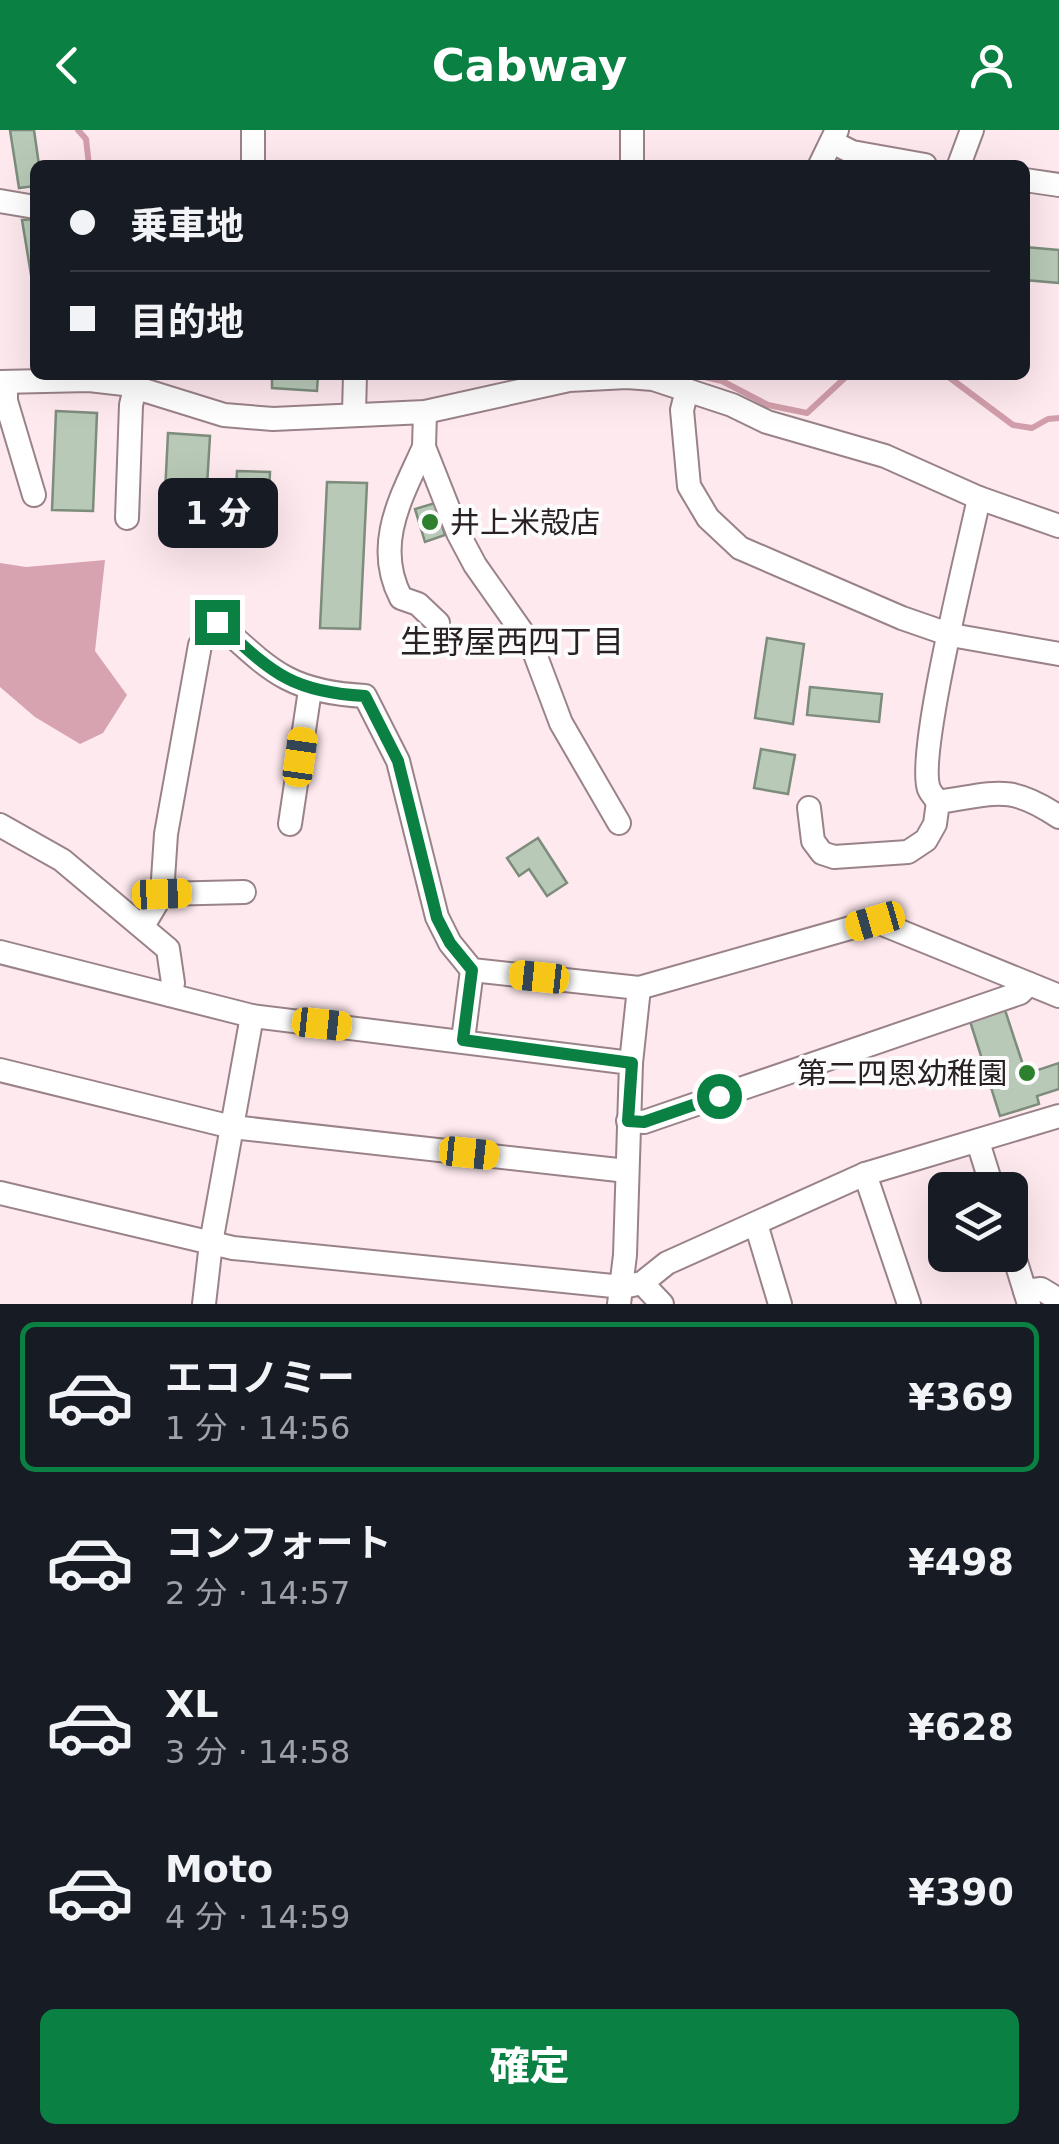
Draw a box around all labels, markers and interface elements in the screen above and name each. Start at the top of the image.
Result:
icon: back [40,38,95,93]
icon: person [964,38,1019,93]
text: Cabway [432,39,627,92]
text: 乗車地 [130,204,244,248]
text: 目的地 [130,300,244,344]
callout: 1 分 [157,477,277,547]
text: 1 分 [185,494,251,532]
place label: 井上米殻店 [450,505,600,540]
marker: 井上米殻店 [419,511,441,533]
route end [195,600,240,645]
district label: 生野屋西四丁目 [400,623,624,661]
car [281,725,319,789]
car [131,878,193,910]
car [842,898,908,944]
car [508,959,570,995]
car [291,1006,353,1042]
place label: 第二四恩幼稚園 [797,1056,1007,1091]
marker: 第二四恩幼稚園 [1016,1062,1038,1084]
route start [697,1074,742,1119]
car [438,1135,500,1171]
map controls [928,1172,1028,1272]
button: layers [928,1172,1028,1272]
icon: car [45,1352,135,1442]
text: エコノミー [165,1356,355,1400]
text: ¥369 [908,1375,1014,1419]
text: 1 分 · 14:56 [165,1409,350,1447]
icon: car [45,1517,135,1607]
text: コンフォート [165,1521,392,1565]
text: ¥498 [908,1540,1014,1584]
text: 2 分 · 14:57 [165,1574,350,1612]
icon: car [45,1682,135,1772]
text: XL [165,1682,219,1726]
text: ¥628 [908,1705,1014,1749]
text: 3 分 · 14:58 [165,1733,350,1771]
icon: car [45,1847,135,1937]
text: Moto [165,1847,273,1891]
text: ¥390 [908,1870,1014,1914]
text: 4 分 · 14:59 [165,1898,350,1936]
button: 確定 [40,2009,1019,2124]

